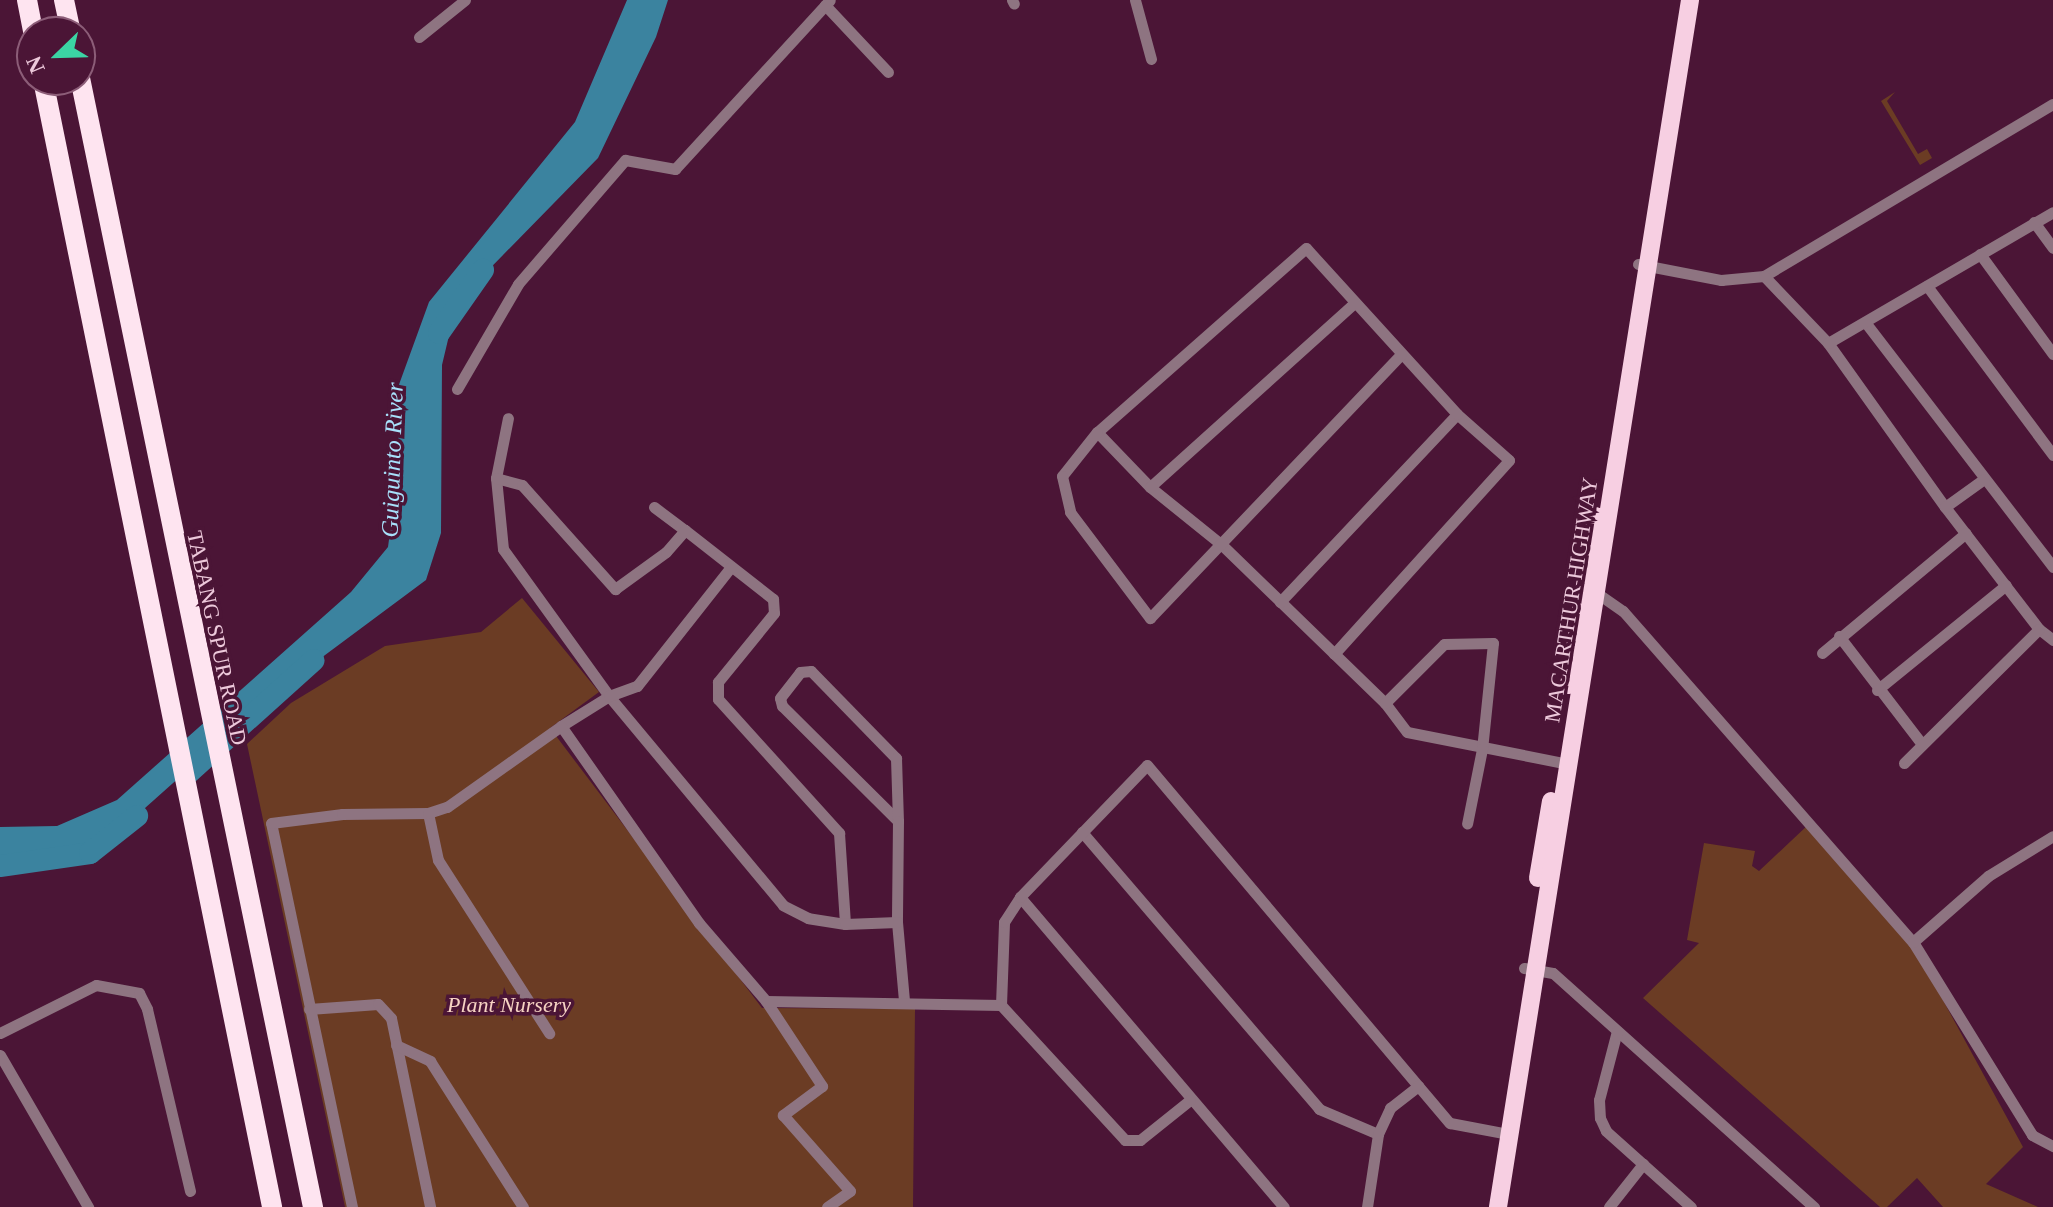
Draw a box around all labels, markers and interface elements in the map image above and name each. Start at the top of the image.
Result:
north arrow [16,16,96,96]
text: N [21,53,50,77]
water label: Guiguinto River [376,382,410,538]
street label: MACARTHUR HIGHWAY [1539,476,1603,724]
street label: TABANG SPUR ROAD [181,529,253,747]
park label: Plant Nursery [447,992,571,1018]

